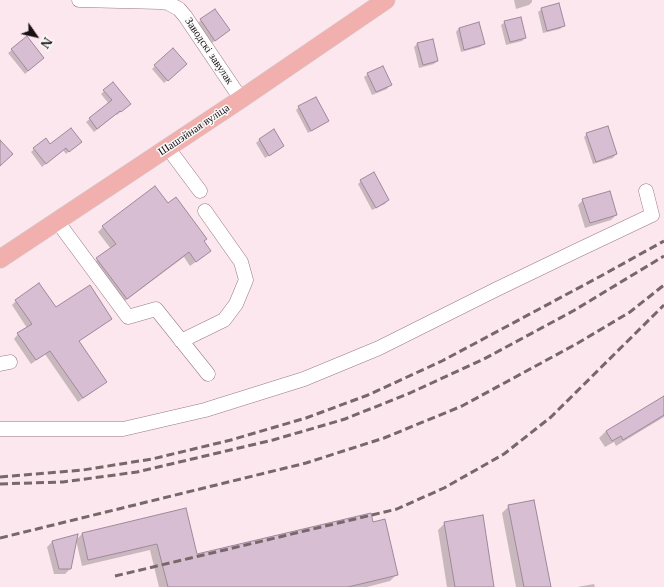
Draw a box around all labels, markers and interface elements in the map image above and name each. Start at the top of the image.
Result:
street label: Заводскі завулак [182,15,236,87]
north arrow [16,16,56,56]
text: N [37,35,55,51]
street label: Шашэйная вуліца [156,101,232,159]

